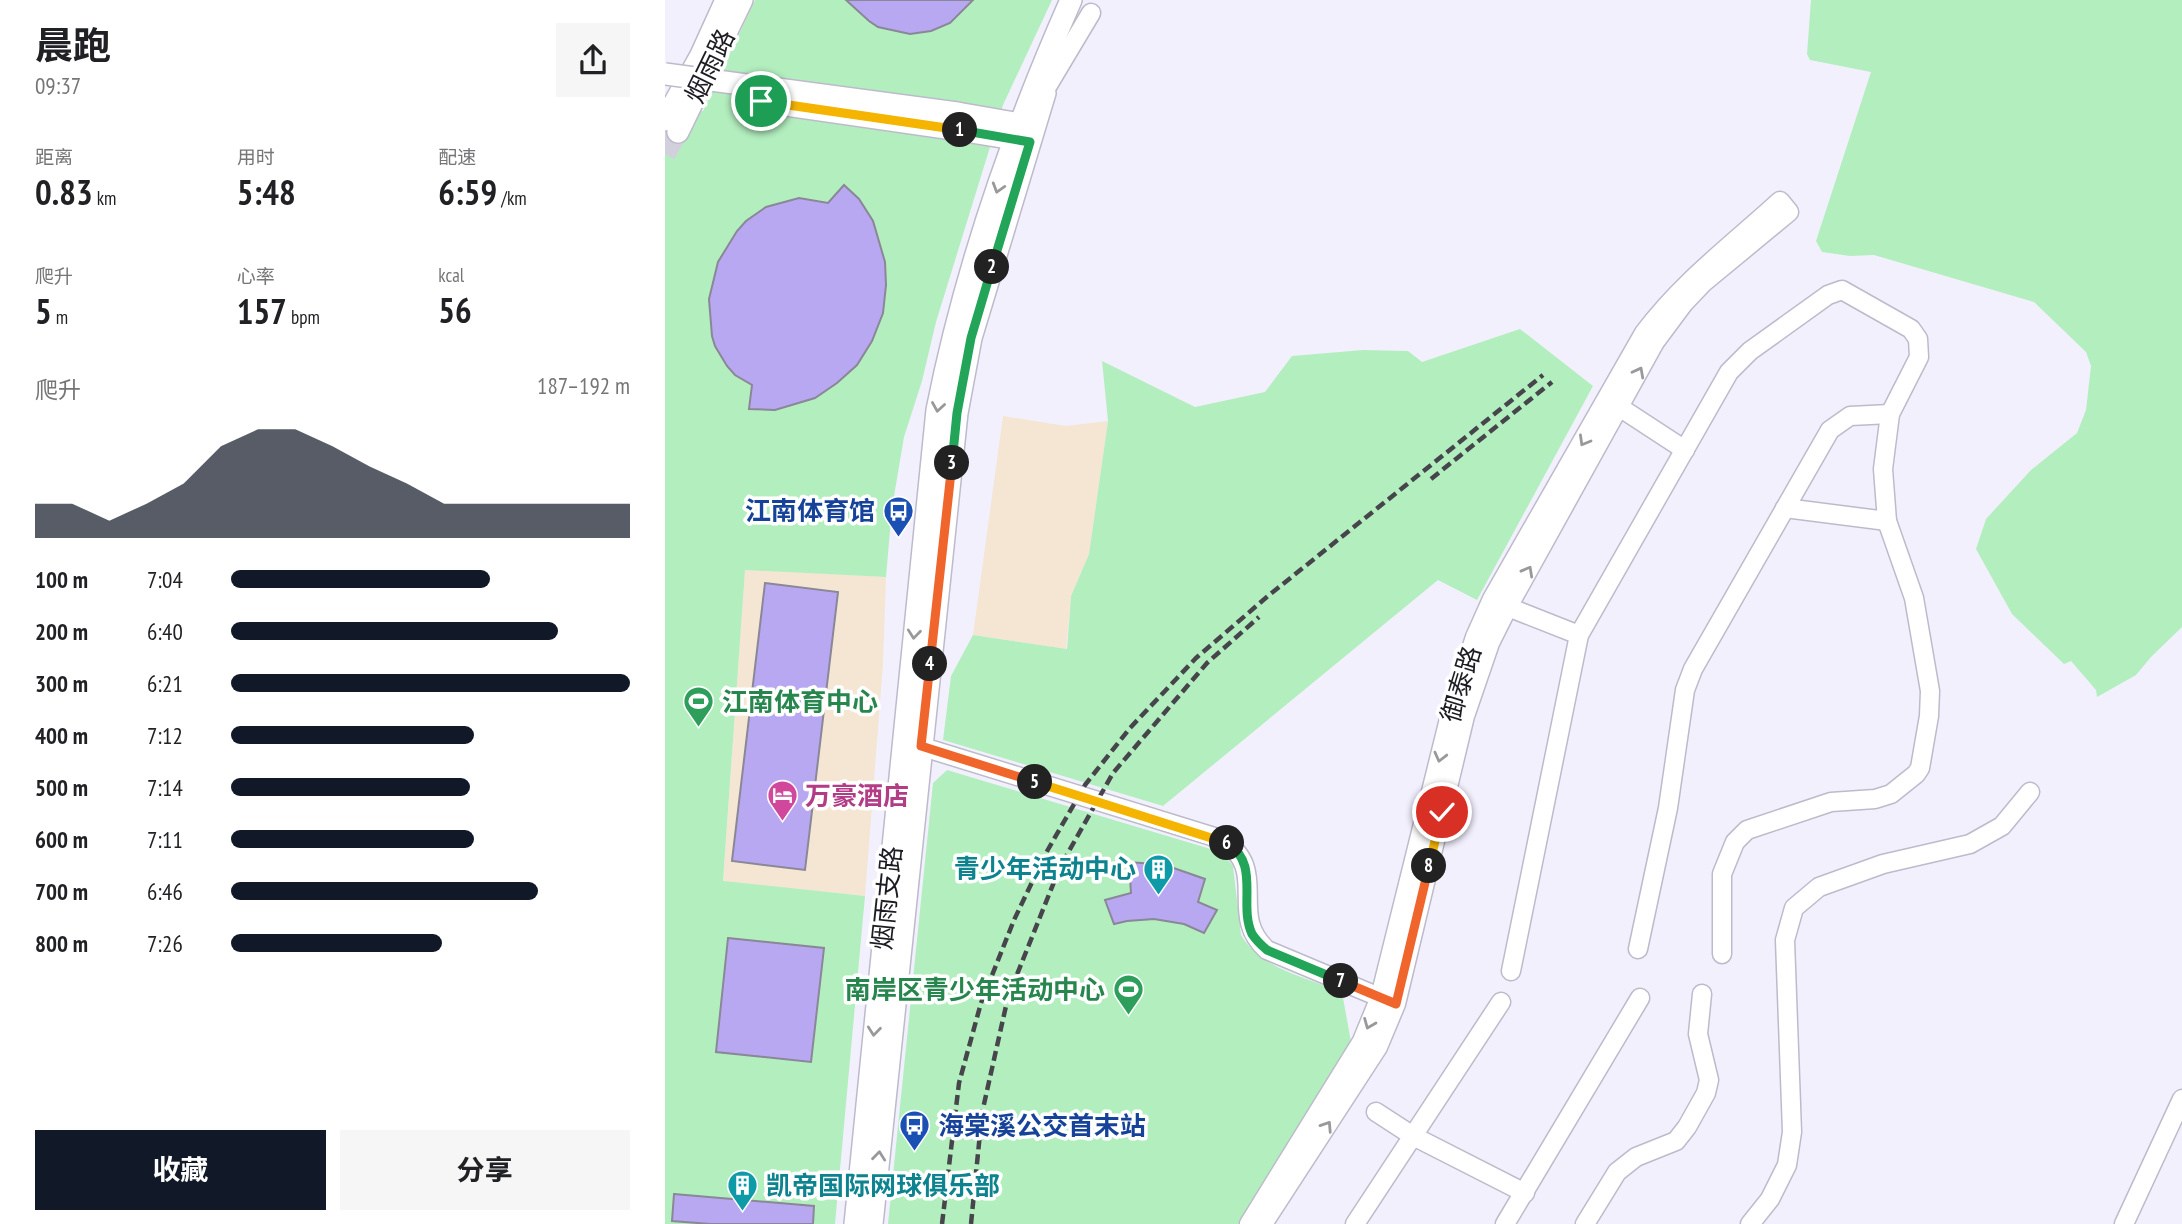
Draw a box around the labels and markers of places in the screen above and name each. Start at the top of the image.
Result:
pin [731,71,791,131]
pin: 1 [943,113,977,148]
pin: 2 [975,250,1009,284]
pin: 3 [935,446,969,480]
place label: 江南体育馆 [745,494,875,527]
bus stop icon: 江南体育馆 [881,494,915,538]
pin: 4 [912,646,947,682]
sports icon: 江南体育中心 [682,685,716,729]
place label: 江南体育中心 [722,685,878,718]
pin: 5 [1017,764,1053,800]
hotel icon: 万豪酒店 [765,779,799,823]
place label: 万豪酒店 [805,779,909,812]
pin [1412,782,1472,842]
pin: 6 [1209,826,1245,860]
pin: 8 [1411,848,1447,884]
place label: 青少年活动中心 [954,852,1136,885]
building icon: 青少年活动中心 [1142,852,1176,896]
pin: 7 [1323,964,1359,998]
place label: 南岸区青少年活动中心 [845,973,1105,1006]
sports icon: 南岸区青少年活动中心 [1111,973,1145,1017]
bus stop icon: 海棠溪公交首末站 [898,1109,932,1153]
place label: 海棠溪公交首末站 [938,1109,1146,1142]
building icon: 凯帝国际网球俱乐部 [726,1169,760,1213]
place label: 凯帝国际网球俱乐部 [766,1169,1000,1202]

